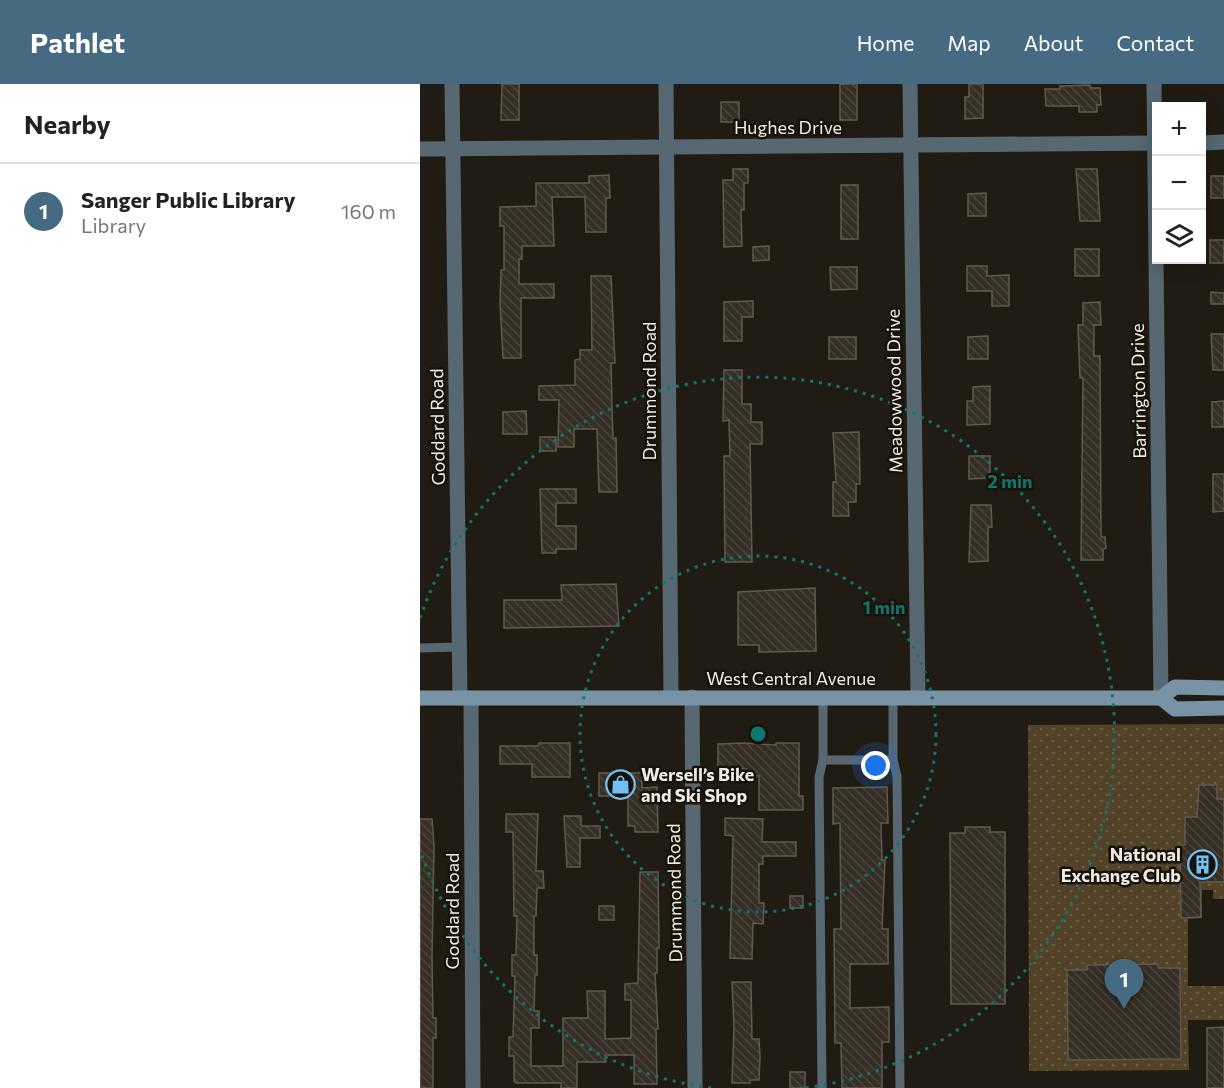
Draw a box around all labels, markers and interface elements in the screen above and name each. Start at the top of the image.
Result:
text: Pathlet [30,25,125,59]
text: Home [857,30,914,55]
text: Map [947,30,991,55]
text: About [1024,30,1083,55]
text: Contact [1116,30,1194,55]
map controls [1152,102,1206,264]
button: + [1152,102,1206,156]
text: Nearby [24,108,111,139]
street label: Hughes Drive [734,116,842,138]
button: − [1152,156,1206,210]
text: Sanger Public Library [81,186,296,213]
text: 1 [39,199,48,223]
text: 160 m [341,199,396,223]
button: layers [1152,210,1206,264]
text: Library [81,213,146,237]
street label: Meadowwood Drive [882,309,906,473]
street label: Drummond Road [638,322,660,460]
street label: Barrington Drive [1126,323,1150,459]
street label: Goddard Road [425,368,449,486]
text: 2 min [988,470,1032,492]
text: 1 min [863,596,905,618]
street label: West Central Avenue [706,667,876,689]
centre of rings [748,724,768,744]
your location [861,751,890,780]
place label: Wersell’s Bike and Ski Shop [641,763,754,806]
shop icon: Wersell’s Bike and Ski Shop [604,768,636,800]
street label: Drummond Road [662,823,686,963]
place label: National Exchange Club [1061,843,1181,886]
building icon: National Exchange Club [1186,848,1218,880]
street label: Goddard Road [441,853,463,969]
pin: 1 [1104,960,1144,1009]

